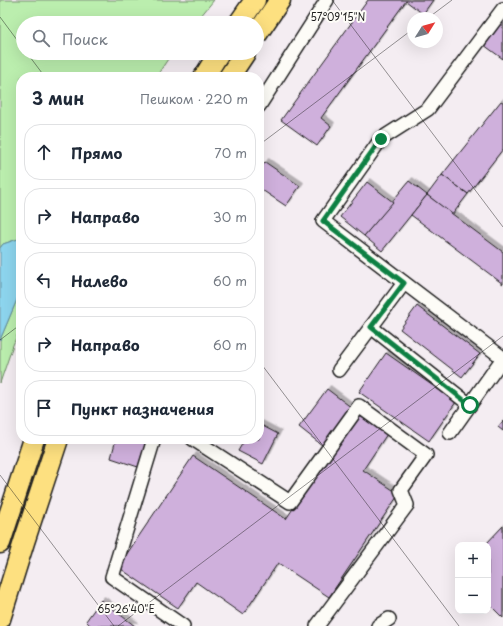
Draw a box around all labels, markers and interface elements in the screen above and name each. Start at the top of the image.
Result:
text: 57°09'15"N [311,9,366,24]
north arrow [407,12,443,48]
search box [16,16,264,60]
icon: search [30,27,52,49]
text: Поиск [62,27,108,50]
text: 3 мин [32,85,84,111]
text: Пешком · 220 m [140,89,248,108]
route end [372,130,390,148]
icon: ahead [33,141,55,163]
text: Прямо [71,141,122,164]
text: 70 m [214,143,247,162]
icon: right [33,205,55,227]
text: Направо [71,205,140,228]
text: 30 m [213,207,247,226]
icon: left [33,269,55,291]
text: Налево [71,269,128,292]
text: 60 m [213,271,247,290]
icon: right [33,333,55,355]
text: Направо [71,333,140,356]
text: 60 m [213,335,247,354]
route start [461,396,479,414]
icon: arrive [33,397,55,419]
text: Пункт назначения [71,397,214,420]
map controls [455,542,491,614]
button: + [455,542,491,578]
button: − [455,578,491,614]
text: 65°26'40"E [97,601,155,616]

